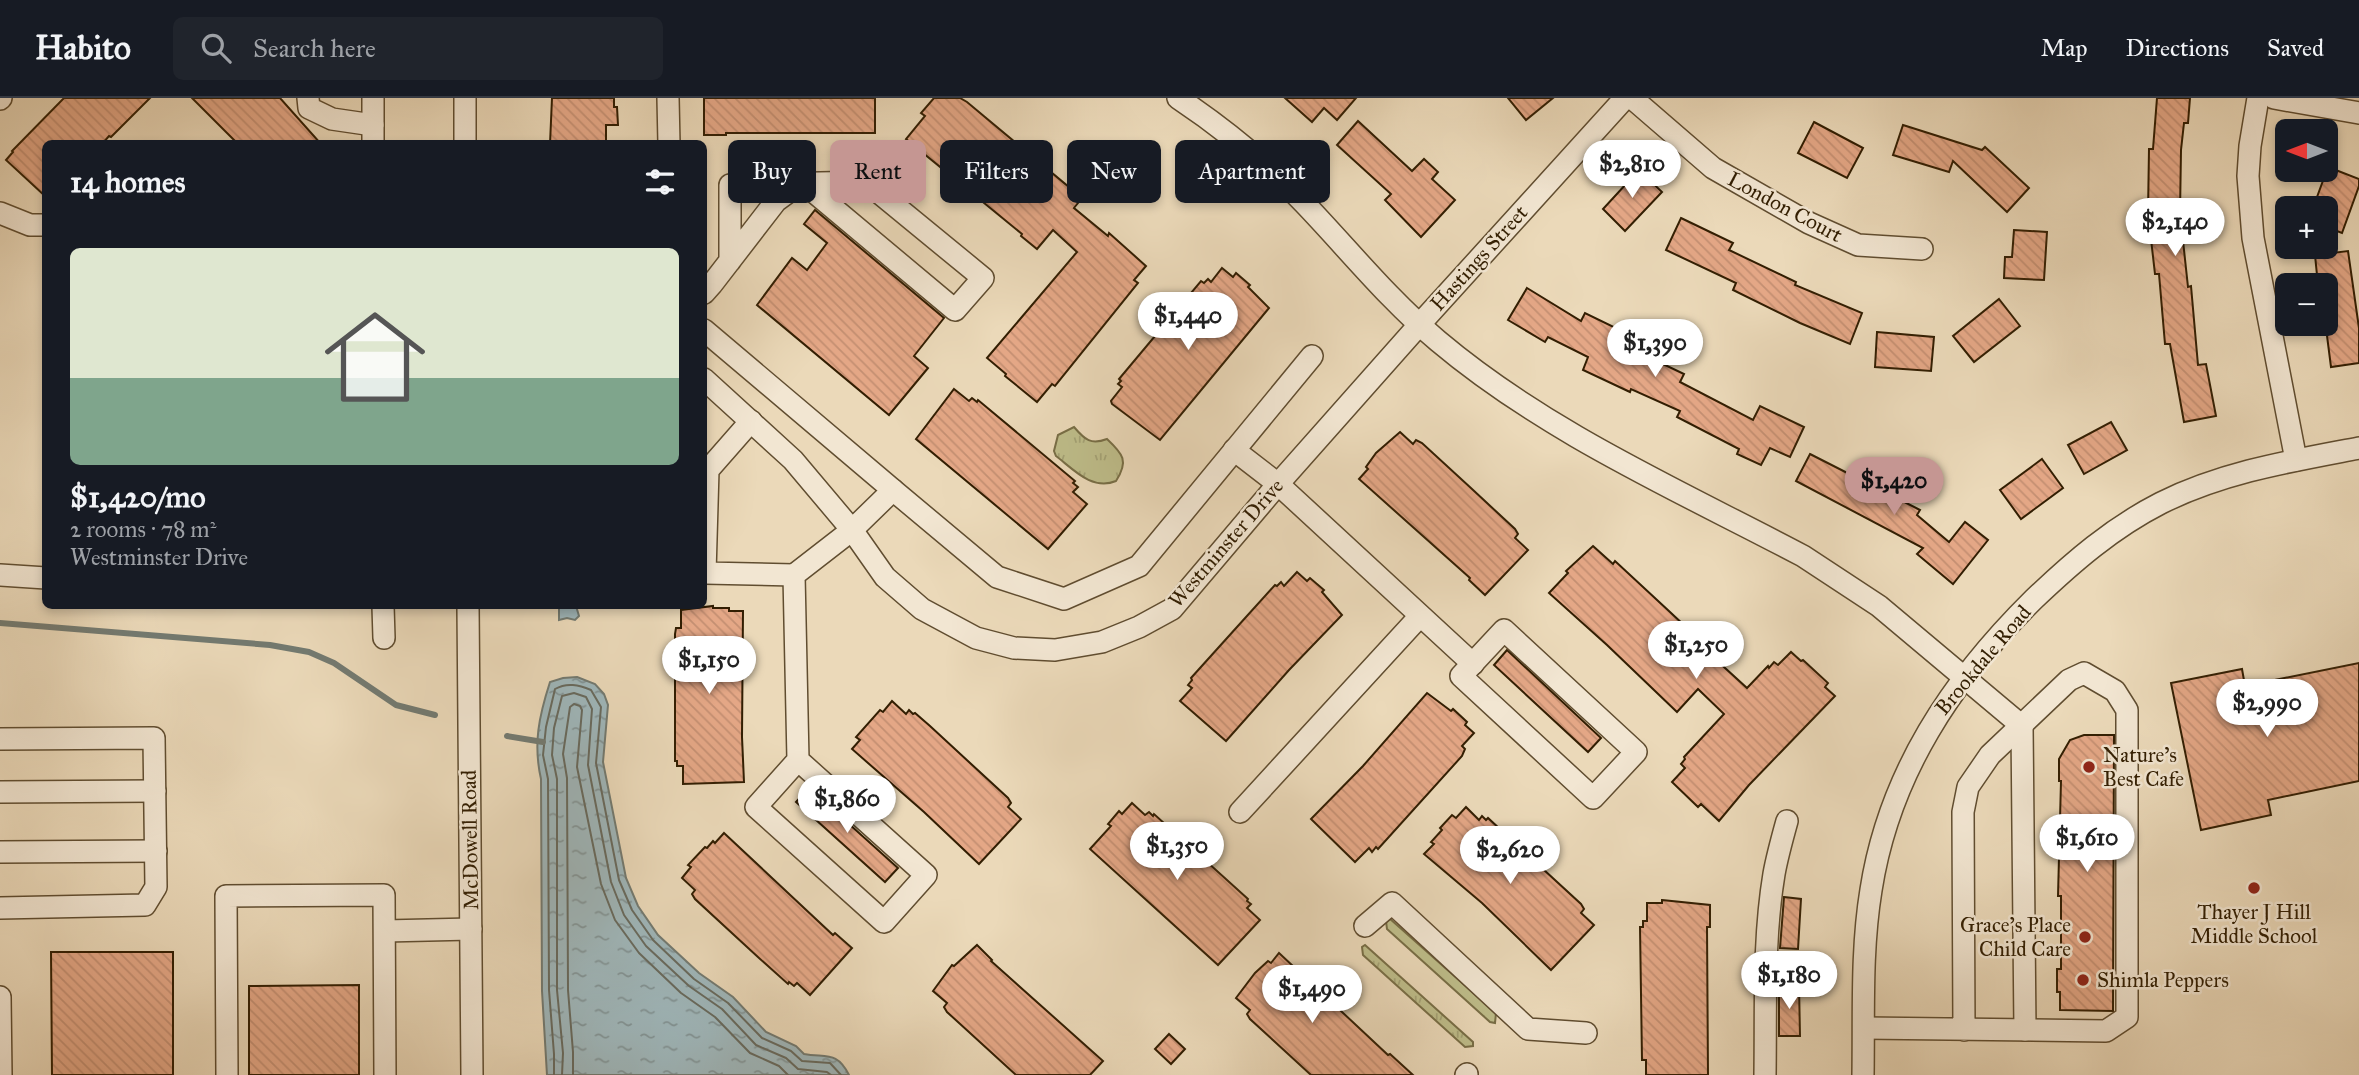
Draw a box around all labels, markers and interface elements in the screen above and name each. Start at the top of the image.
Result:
search box [173,17,663,80]
text: Habito [35,28,131,68]
icon: search [197,29,235,67]
text: Search here [253,32,376,64]
text: Map [2041,33,2088,63]
text: Directions [2126,33,2229,63]
text: Saved [2267,33,2324,63]
north arrow [2275,119,2338,182]
map controls [2275,119,2338,336]
chip: Buy [728,140,816,203]
chip: Rent [830,140,926,203]
chip: Filters [940,140,1053,203]
chip: New [1067,140,1161,203]
chip: Apartment [1175,140,1330,203]
pin: $2,810 [1575,140,1689,200]
text: $2,810 [1599,149,1665,177]
icon: filters [641,163,679,201]
text: 14 homes [70,164,185,200]
street label: London Court [1723,166,1847,248]
button: + [2275,196,2338,259]
pin: $2,140 [2118,198,2232,258]
street label: Hastings Street [1425,199,1534,316]
text: $2,140 [2142,207,2208,235]
button: − [2275,273,2338,336]
pin: $1,440 [1131,292,1245,352]
icon: home [312,294,438,420]
text: $1,440 [1154,301,1222,329]
pin: $1,390 [1598,320,1712,379]
text: $1,390 [1623,328,1687,356]
pin: $1,420 [1837,458,1951,517]
text: $1,420 [1861,466,1927,494]
street label: Westminster Drive [1163,473,1289,613]
text: $1,420/mo [70,479,206,515]
text: 2 rooms · 78 m² [70,515,216,543]
text: Westminster Drive [70,543,248,571]
street label: Brookdale Road [1929,599,2037,720]
pin: $1,250 [1639,622,1753,681]
text: $1,250 [1664,630,1728,658]
pin: $1,150 [652,636,766,696]
text: $1,150 [678,645,740,673]
pin: $2,990 [2210,680,2324,739]
text: $2,990 [2232,688,2302,716]
place label: Nature's Best Cafe [2103,742,2184,792]
marker: Nature's Best Cafe [2081,759,2097,775]
street label: McDowell Road [456,769,484,910]
pin: $1,860 [790,776,904,835]
text: $1,860 [814,784,880,812]
pin: $1,610 [2030,814,2144,874]
pin: $1,350 [1120,822,1234,882]
text: $1,610 [2056,823,2118,851]
pin: $2,620 [1453,826,1567,886]
text: $1,350 [1146,831,1208,859]
text: $2,620 [1476,835,1544,863]
marker: Thayer J Hill Middle School [2246,880,2262,896]
place label: Thayer J Hill Middle School [2191,899,2318,949]
place label: Grace's Place Child Care [1960,912,2071,962]
marker: Grace's Place Child Care [2077,929,2093,945]
pin: $1,180 [1732,951,1846,1011]
text: $1,180 [1757,960,1821,988]
pin: $1,490 [1255,965,1369,1025]
place label: Shimla Peppers [2097,967,2229,993]
marker: Shimla Peppers [2075,972,2091,988]
text: $1,490 [1278,974,1346,1002]

